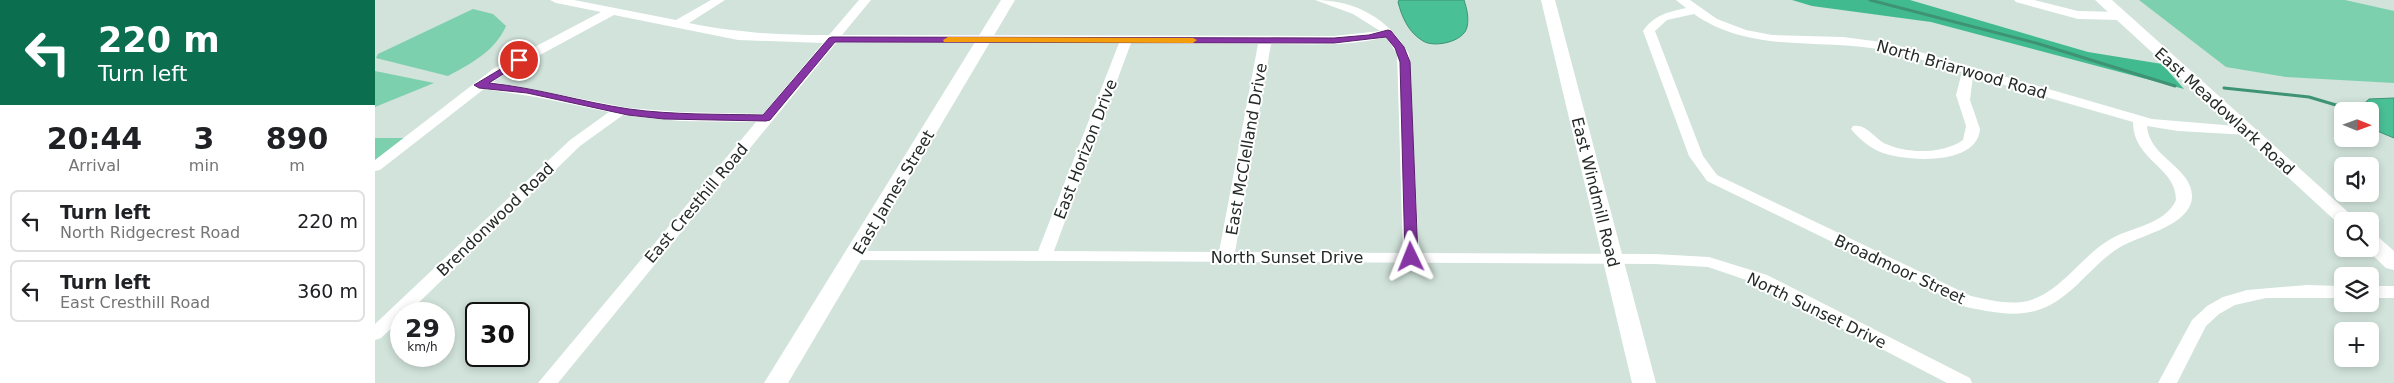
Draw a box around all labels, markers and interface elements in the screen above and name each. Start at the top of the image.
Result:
icon: left [15,20,80,85]
text: 220 m [98,20,220,60]
street label: North Briarwood Road [1875,36,2049,103]
pin [498,39,540,81]
street label: East Meadowlark Road [2151,44,2298,179]
icon: arrive [505,46,533,74]
text: Turn left [98,61,187,86]
street label: East McClelland Drive [1222,62,1271,237]
street label: East Horizon Drive [1050,76,1121,222]
north arrow [2334,102,2379,148]
map controls [2334,102,2379,367]
street label: East Windmill Road [1568,115,1623,269]
text: 20:44 [47,121,142,156]
text: 3 [193,121,214,156]
text: 890 [266,121,328,156]
street label: East James Street [849,127,938,258]
street label: East Cresthill Road [641,140,752,267]
text: Arrival [68,156,120,175]
text: min [189,156,219,175]
text: m [289,156,305,175]
button: sound [2334,157,2379,202]
street label: Brendonwood Road [433,159,558,280]
text: Turn left [60,201,151,223]
icon: left [17,207,45,235]
text: 220 m [297,210,358,232]
button: search [2334,212,2379,257]
text: North Ridgecrest Road [60,223,240,242]
position arrow [1384,230,1436,282]
street label: Broadmoor Street [1831,231,1968,308]
street label: North Sunset Drive [1211,248,1363,267]
button: layers [2334,267,2379,312]
street label: North Sunset Drive [1744,268,1889,352]
text: Turn left [60,271,151,293]
icon: left [17,277,45,305]
text: 360 m [297,280,358,302]
text: East Cresthill Road [60,293,210,312]
speed limit sign: 30 [465,302,530,367]
text: 29 [405,314,440,343]
button: + [2334,322,2379,367]
text: km/h [407,340,438,354]

